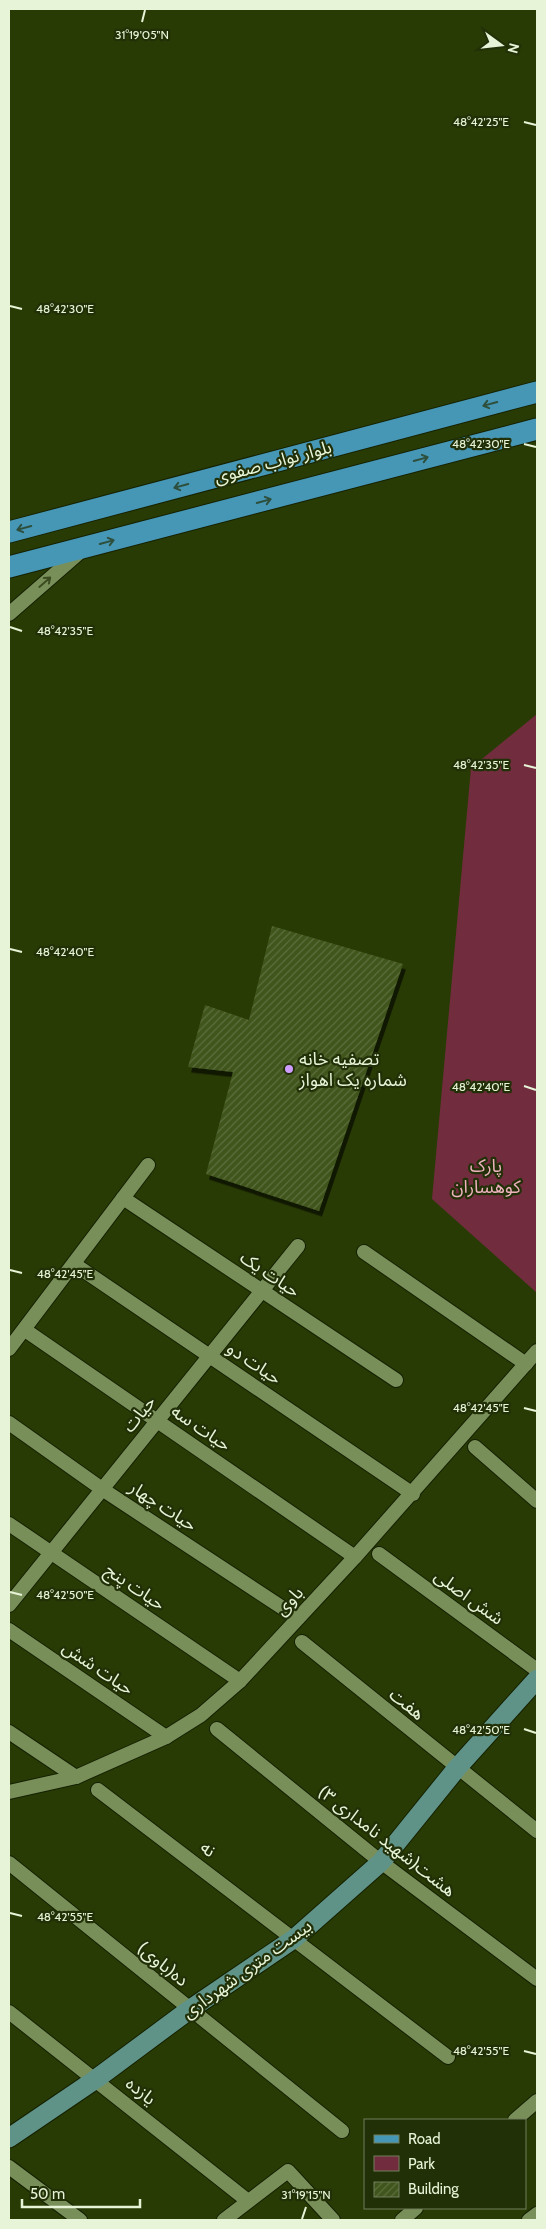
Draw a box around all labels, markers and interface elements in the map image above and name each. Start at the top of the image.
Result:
north arrow [476,20,526,70]
text: 31°19'05"N [115,27,169,42]
text: N [504,41,524,55]
text: 48°42'25"E [453,114,509,129]
text: 48°42'30"E [36,301,94,316]
one-way arrow [483,400,499,410]
street label: بلوار نواب صفوی [212,436,334,488]
text: 48°42'30"E [452,436,510,451]
one-way arrow [413,454,429,464]
one-way arrow [173,482,189,491]
one-way arrow [256,495,272,505]
one-way arrow [16,523,32,533]
one-way arrow [98,537,114,546]
one-way arrow [39,576,52,587]
text: 48°42'35"E [37,623,93,638]
text: 48°42'35"E [453,757,509,772]
text: 48°42'40"E [36,944,94,959]
place label: تصفیه خانه شماره یک اهواز [298,1048,407,1091]
marker: تصفیه خانه شماره یک اهواز [283,1063,295,1075]
text: 48°42'40"E [452,1079,510,1094]
park label: پارک کوهساران [451,1155,521,1198]
street label: حیات یک [236,1246,304,1302]
text: 48°42'45"E [37,1266,94,1281]
street label: حیات دو [223,1337,285,1389]
street label: حیات [118,1391,160,1437]
street label: حیات سه [167,1400,235,1456]
text: 48°42'45"E [453,1400,510,1415]
street label: حیات چهار [124,1476,201,1536]
street label: حیات پنج [100,1559,169,1617]
street label: شش اصلی [430,1565,508,1629]
street label: باوی [270,1582,308,1620]
text: 48°42'50"E [36,1587,94,1602]
street label: حیات شش [58,1636,138,1700]
street label: هفت [385,1683,429,1725]
text: 48°42'50"E [452,1722,510,1737]
street label: هشت(شهید نامداری ۳) [314,1781,460,1901]
street label: نه [196,1836,220,1862]
text: 48°42'55"E [37,1909,93,1924]
street label: بیست متری شهرداری [178,1915,316,2023]
street label: ده(باوی) [133,1937,193,1991]
text: 48°42'55"E [453,2043,509,2058]
street label: یازده [121,2072,161,2110]
legend [364,2119,526,2209]
text: Road [408,2130,441,2148]
text: Park [408,2155,435,2173]
scale bar [22,2176,140,2208]
text: Building [408,2180,459,2198]
text: 50 m [30,2185,65,2203]
text: 31°19'15"N [281,2187,331,2202]

